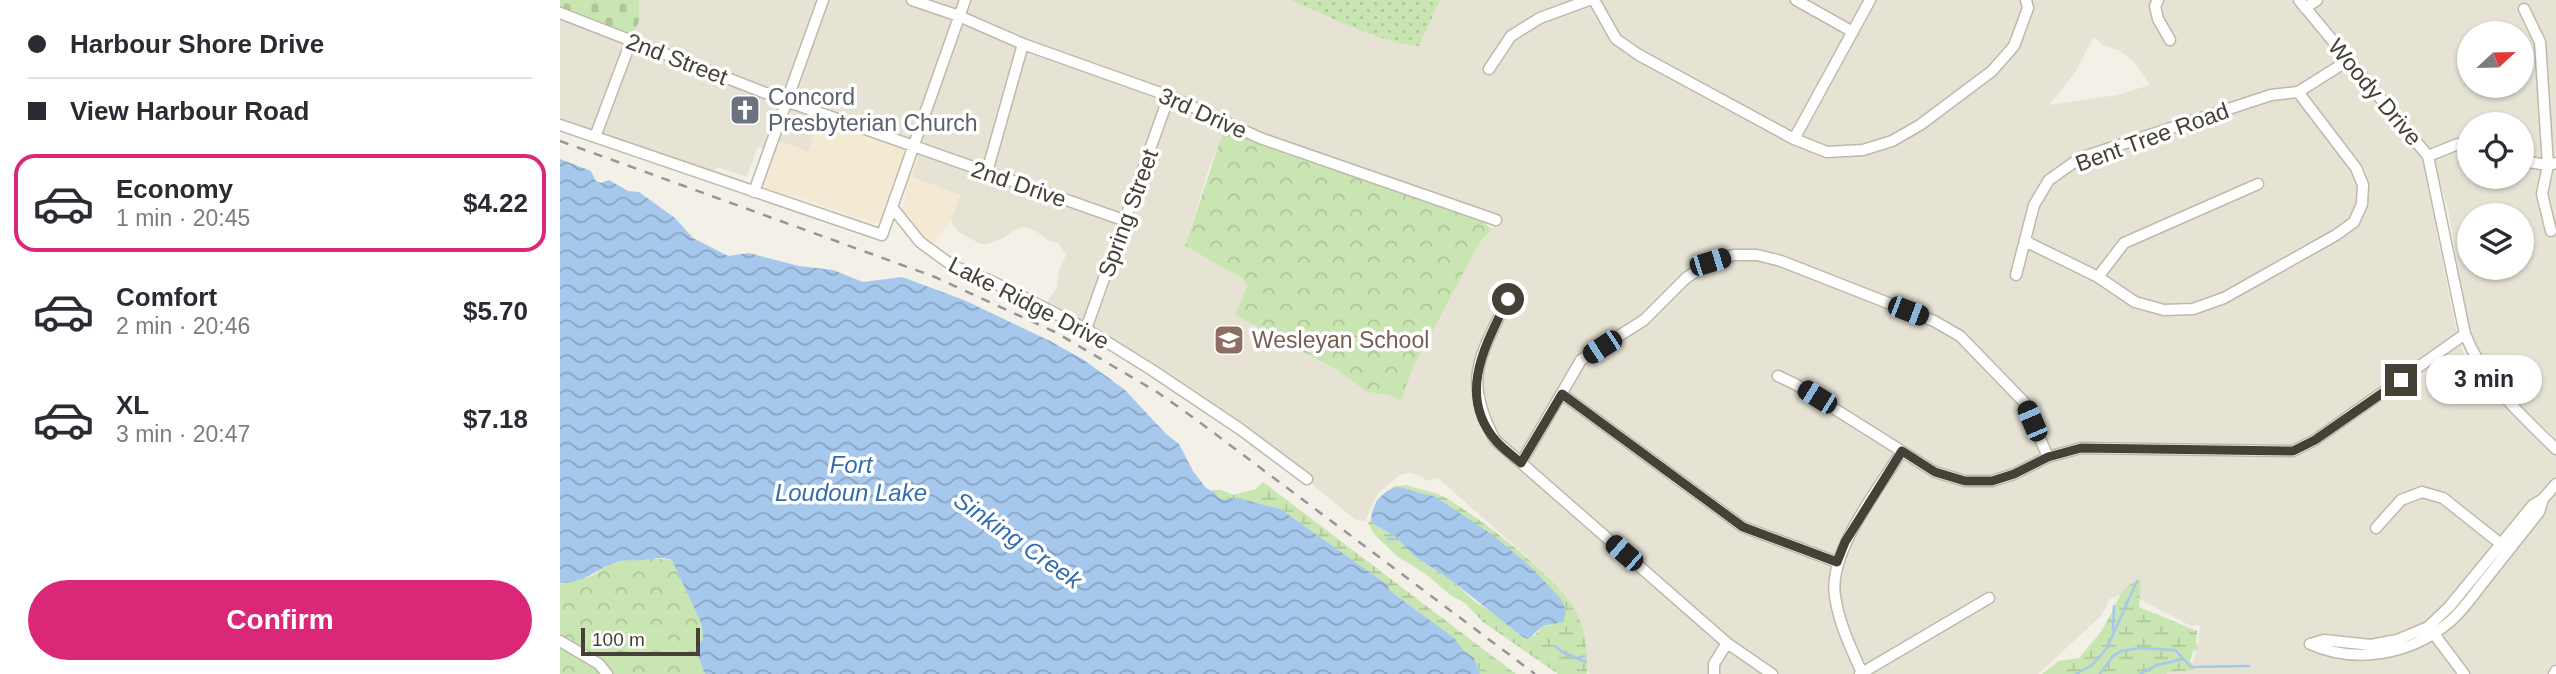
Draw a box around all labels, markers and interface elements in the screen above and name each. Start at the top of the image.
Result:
north arrow [2457,21,2534,98]
map controls [2457,21,2534,280]
street label: 2nd Street [623,28,732,90]
text: Harbour Shore Drive [70,29,324,59]
street label: Woody Drive [2323,33,2427,151]
street label: 3rd Drive [1155,82,1251,144]
place label: Concord Presbyterian Church [768,84,978,136]
church icon: Concord Presbyterian Church [728,93,762,127]
text: View Harbour Road [70,96,309,126]
street label: Bent Tree Road [2072,97,2232,177]
button: locate [2457,112,2534,189]
street label: Spring Street [1093,145,1163,281]
street label: 2nd Drive [968,156,1070,212]
icon: car [32,172,95,235]
text: Economy [116,174,233,204]
text: $4.22 [463,188,528,218]
button: layers [2457,203,2534,280]
text: 1 min · 20:45 [116,205,250,231]
car [1687,246,1734,278]
street label: Lake Ridge Drive [945,251,1113,355]
icon: car [32,280,95,343]
text: Comfort [116,282,217,312]
route start [1492,283,1524,315]
car [1885,294,1932,328]
text: $5.70 [463,296,528,326]
text: 2 min · 20:46 [116,313,250,339]
school or university icon: Wesleyan School [1212,323,1246,357]
place label: Wesleyan School [1252,327,1429,353]
car [1579,327,1626,367]
callout: 3 min [2426,356,2541,404]
route end [2385,364,2417,396]
text: 3 min [2454,366,2514,392]
car [1794,377,1841,417]
icon: car [32,388,95,451]
text: XL [116,390,149,420]
car [2015,398,2050,444]
text: $7.18 [463,404,528,434]
text: 3 min · 20:47 [116,421,250,447]
water label: Fort Loudoun Lake [775,451,927,506]
water label: Sinking Creek [949,486,1089,595]
car [1602,531,1647,575]
button: Confirm [28,580,532,660]
scale bar [581,625,700,657]
text: 100 m [592,629,645,650]

